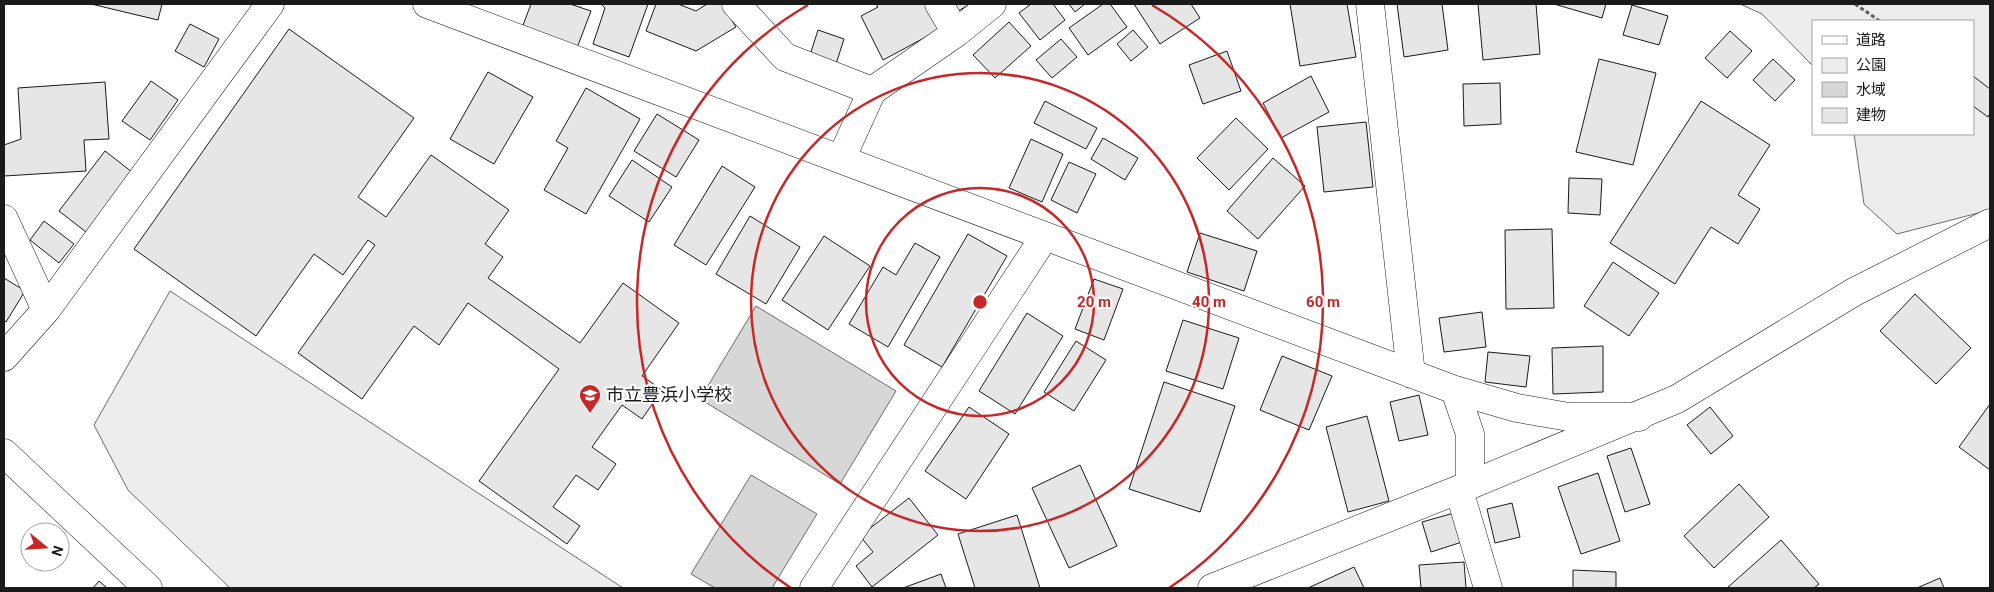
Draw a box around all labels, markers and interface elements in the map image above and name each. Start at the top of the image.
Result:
legend [1812,20,1974,135]
text: 道路 [1856,31,1886,49]
text: 公園 [1856,56,1886,74]
text: 水域 [1856,81,1886,99]
text: 建物 [1856,106,1886,124]
centre of rings [971,293,989,311]
text: 20 m [1077,293,1111,311]
text: 40 m [1192,293,1226,311]
text: 60 m [1306,293,1340,311]
school or university icon: 市立豊浜小学校 [578,383,602,414]
place label: 市立豊浜小学校 [606,384,732,405]
north arrow [20,522,70,572]
text: N [48,544,67,558]

